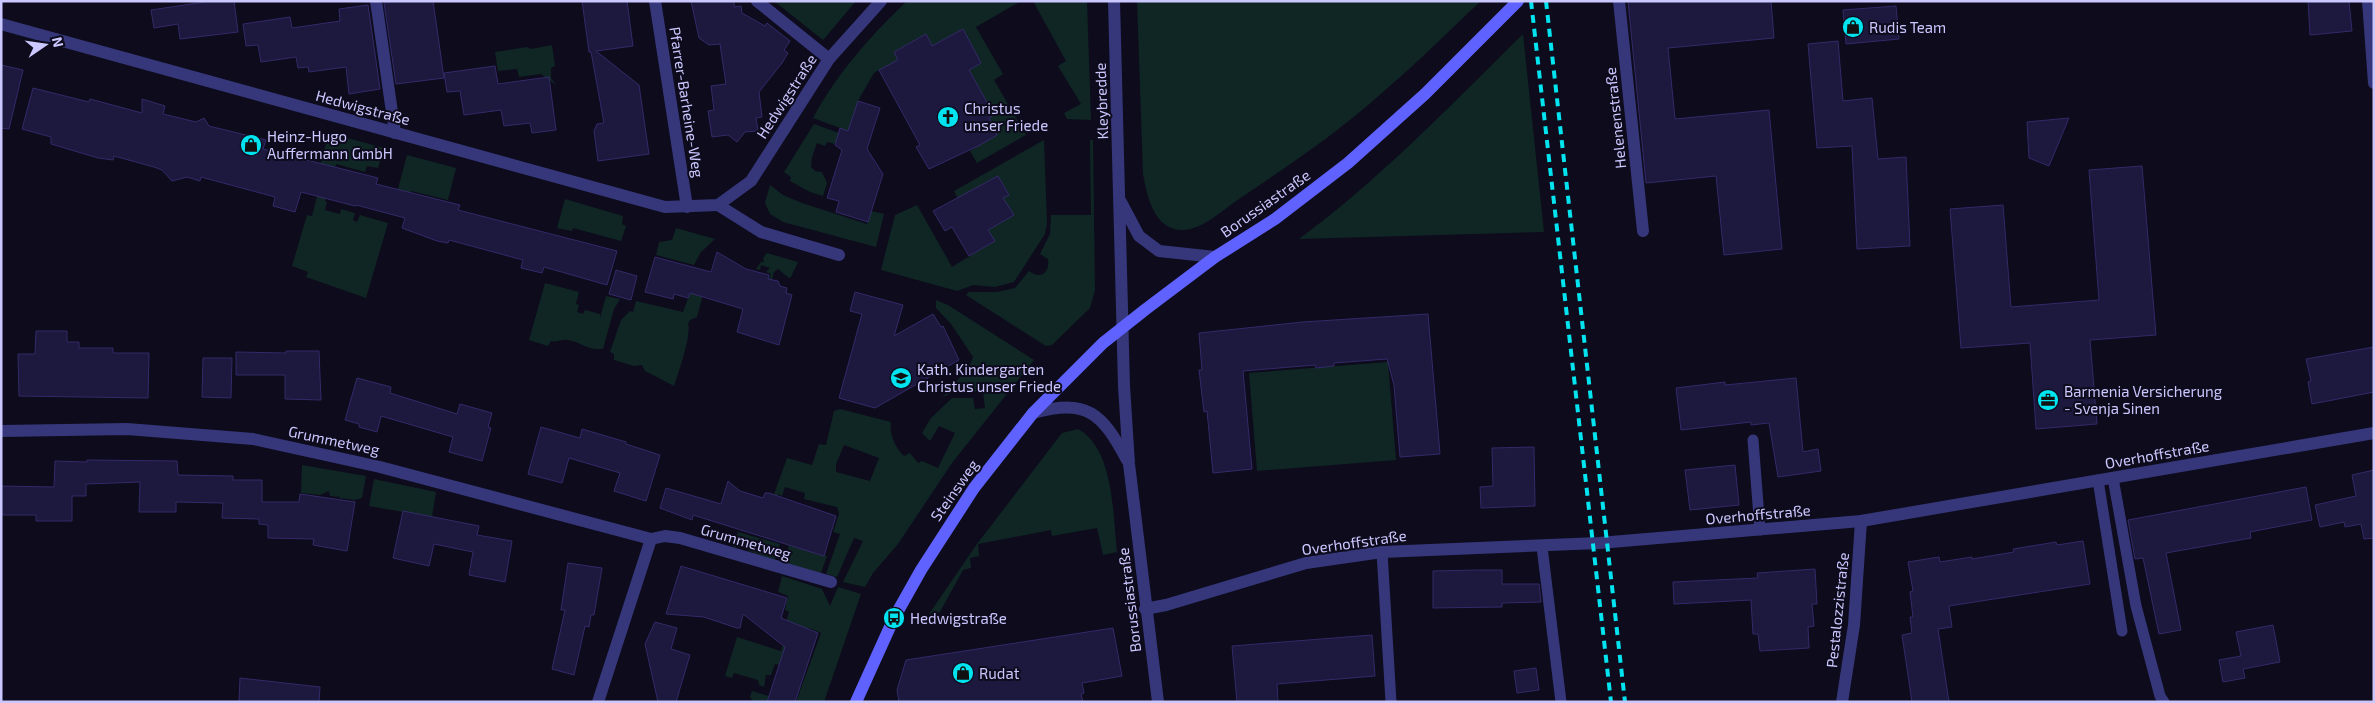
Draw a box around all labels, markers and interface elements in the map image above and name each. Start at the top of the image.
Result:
shop icon: Rudis Team [1841,15,1865,39]
place label: Rudis Team [1869,18,1946,36]
north arrow [20,20,70,70]
street label: Pfarrer-Barheine-Weg [666,25,708,179]
text: N [49,35,68,49]
street label: Hedwigstraße [752,50,820,142]
street label: Kleybredde [1091,62,1111,140]
street label: Helenenstraße [1601,66,1629,170]
street label: Hedwigstraße [314,86,412,128]
place label: Christus unser Friede [964,99,1048,134]
church icon: Christus unser Friede [936,105,960,129]
place label: Heinz-Hugo Auffermann GmbH [267,127,393,162]
shop icon: Heinz-Hugo Auffermann GmbH [239,133,263,157]
street label: Borussiastraße [1217,165,1313,241]
place label: Kath. Kindergarten Christus unser Friede [917,360,1061,395]
school or university icon: Kath. Kindergarten Christus unser Friede [889,366,913,390]
place label: Barmenia Versicherung - Svenja Sinen [2064,382,2223,418]
office icon: Barmenia Versicherung - Svenja Sinen [2036,388,2060,412]
street label: Grummetweg [287,422,382,459]
street label: Overhoffstraße [2103,436,2211,472]
street label: Steinsweg [926,455,982,524]
street label: Overhoffstraße [1705,500,1811,528]
street label: Grummetweg [699,520,794,563]
street label: Overhoffstraße [1300,526,1408,558]
street label: Borussiastraße [1114,547,1144,653]
street label: Pestalozzistraße [1822,551,1852,669]
bus stop icon: Hedwigstraße [882,606,906,630]
place label: Hedwigstraße [910,609,1007,627]
shop icon: Rudat [951,661,975,685]
place label: Rudat [979,664,1020,682]

